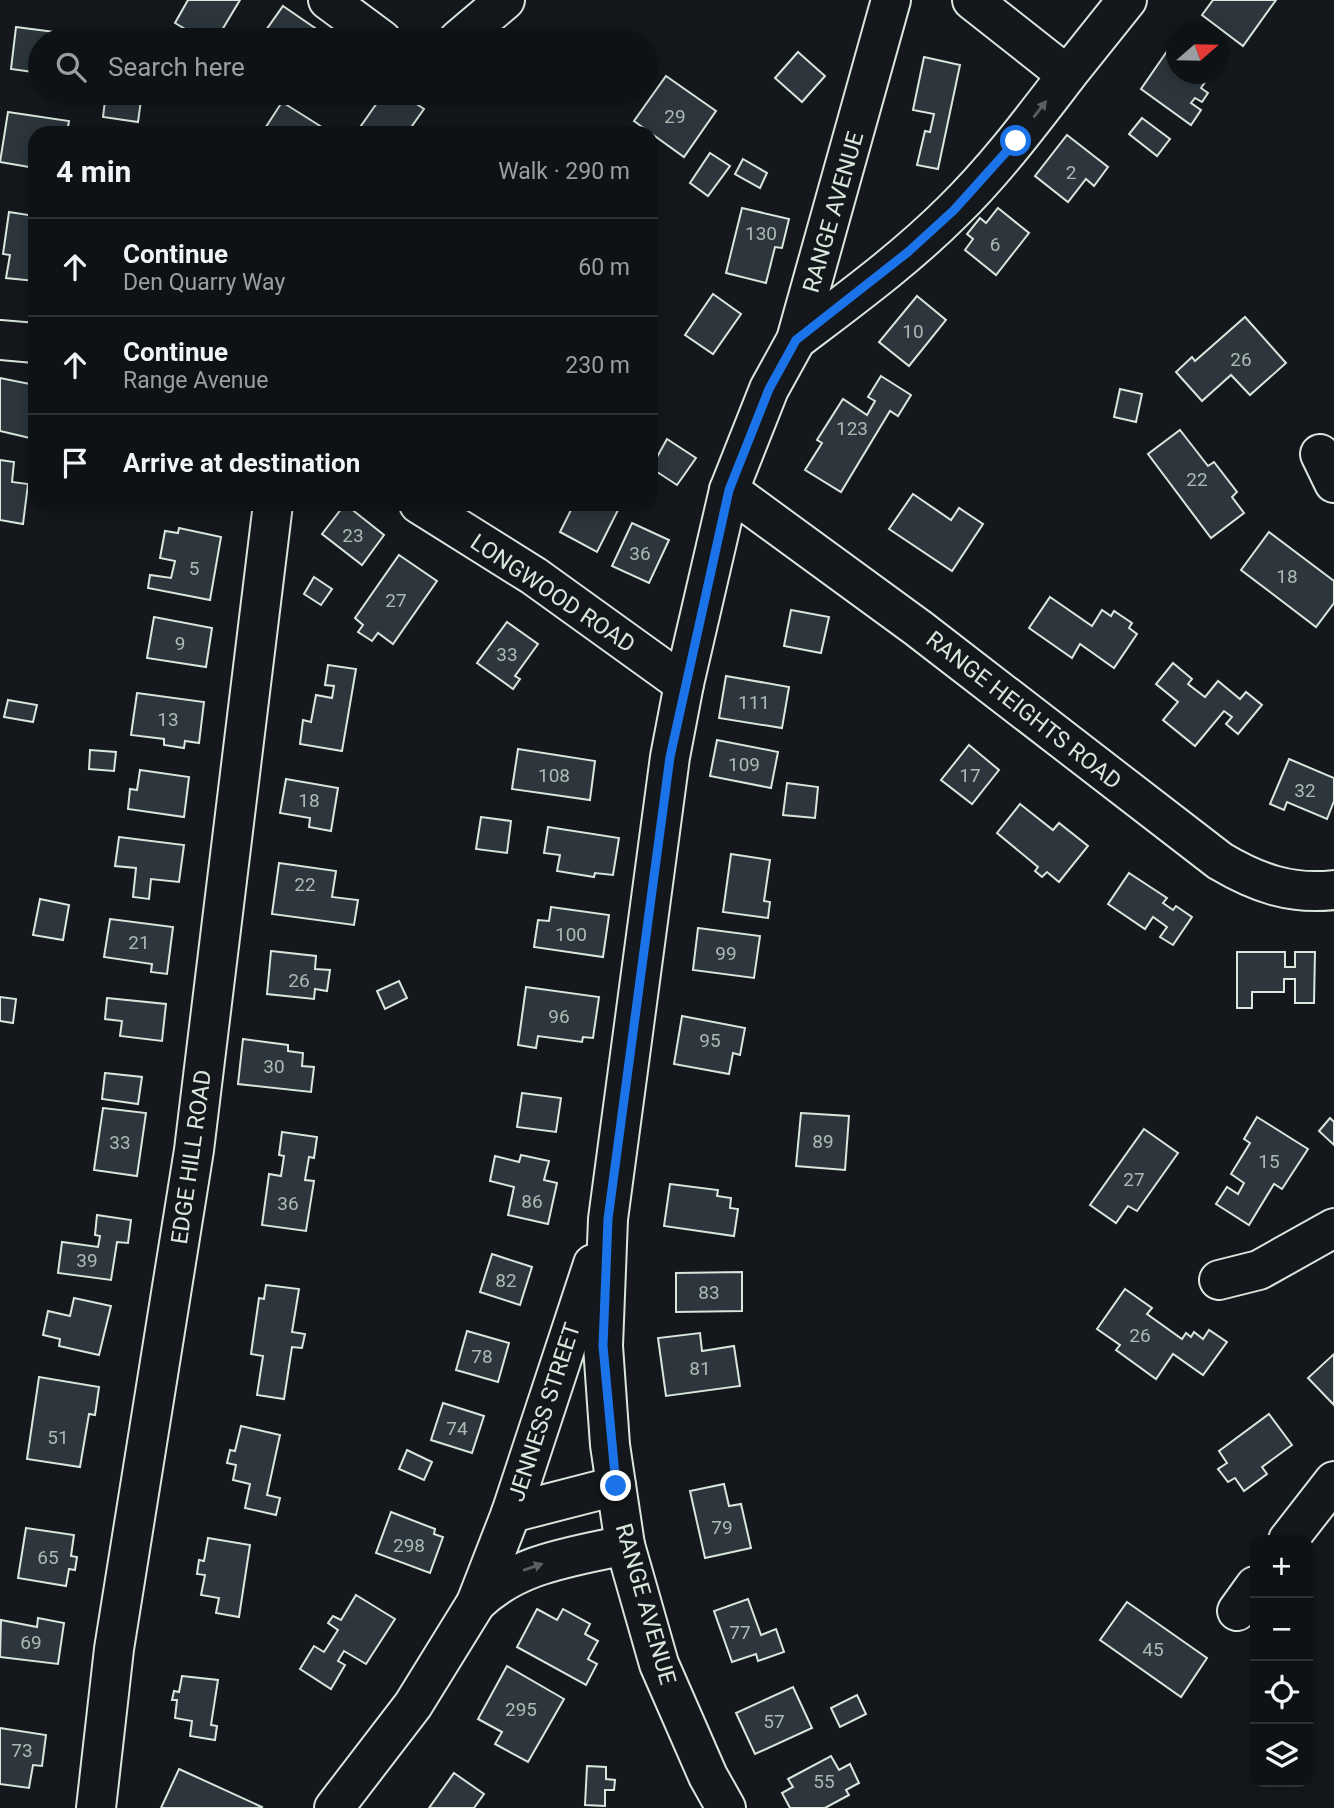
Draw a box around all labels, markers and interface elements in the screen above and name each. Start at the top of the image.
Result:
north arrow [1166,21,1229,84]
search box [28,28,658,105]
icon: search [52,48,90,86]
text: Search here [108,52,245,82]
one-way arrow [1033,100,1047,118]
house number: 29 [664,105,686,128]
route start [1000,125,1031,156]
street label: RANGE AVENUE [798,129,869,296]
text: 4 min [56,154,131,189]
text: Walk · 290 m [498,158,630,185]
house number: 2 [1066,161,1076,184]
house number: 130 [745,222,777,245]
house number: 6 [990,233,1000,256]
text: Continue [123,239,228,269]
icon: ahead [56,248,94,286]
text: 60 m [578,254,630,281]
text: Den Quarry Way [123,269,285,296]
house number: 10 [902,320,924,343]
text: Continue [123,337,228,367]
icon: ahead [56,346,94,384]
house number: 26 [1230,348,1252,371]
text: 230 m [565,352,630,379]
text: Range Avenue [123,367,268,394]
house number: 123 [836,417,868,440]
icon: arrive [56,444,94,482]
text: Arrive at destination [123,448,360,478]
house number: 22 [1186,468,1208,491]
house number: 23 [342,524,364,547]
street label: LONGWOOD ROAD [465,528,640,658]
house number: 36 [629,542,651,565]
house number: 5 [189,557,199,580]
house number: 18 [1276,565,1298,588]
house number: 27 [385,589,407,612]
street label: RANGE HEIGHTS ROAD [921,626,1127,795]
house number: 9 [175,632,185,655]
house number: 33 [496,643,518,666]
house number: 111 [738,691,770,714]
house number: 13 [157,708,179,731]
house number: 109 [728,753,760,776]
house number: 108 [538,764,570,787]
house number: 17 [959,764,981,787]
house number: 32 [1294,779,1316,802]
house number: 18 [298,789,320,812]
house number: 22 [294,873,316,896]
house number: 100 [555,923,587,946]
house number: 21 [128,931,150,954]
house number: 99 [715,942,737,965]
house number: 26 [288,969,310,992]
house number: 96 [548,1005,570,1028]
house number: 95 [699,1029,721,1052]
house number: 30 [263,1055,285,1078]
street label: EDGE HILL ROAD [166,1068,217,1246]
house number: 89 [812,1130,834,1153]
house number: 33 [109,1131,131,1154]
house number: 15 [1258,1150,1280,1173]
house number: 27 [1123,1168,1145,1191]
house number: 86 [521,1190,543,1213]
house number: 36 [277,1192,299,1215]
house number: 39 [76,1249,98,1272]
house number: 82 [495,1269,517,1292]
house number: 83 [698,1281,720,1304]
street label: JENNESS STREET [503,1319,586,1505]
house number: 26 [1129,1324,1151,1347]
house number: 78 [471,1345,493,1368]
house number: 81 [689,1357,711,1380]
house number: 74 [446,1417,468,1440]
house number: 51 [47,1426,69,1449]
route end [600,1470,631,1501]
house number: 79 [711,1516,733,1539]
street label: RANGE AVENUE [610,1521,681,1688]
house number: 298 [393,1534,425,1557]
map controls [1250,1535,1313,1787]
button: + [1250,1535,1313,1598]
house number: 65 [37,1546,59,1569]
one-way arrow [522,1561,543,1572]
button: − [1250,1598,1313,1661]
house number: 77 [729,1621,751,1644]
house number: 69 [20,1631,42,1654]
house number: 45 [1142,1638,1164,1661]
button: locate [1250,1661,1313,1724]
house number: 295 [505,1698,537,1721]
house number: 57 [763,1710,785,1733]
button: layers [1250,1724,1313,1787]
house number: 73 [11,1739,33,1762]
house number: 55 [813,1770,835,1793]

